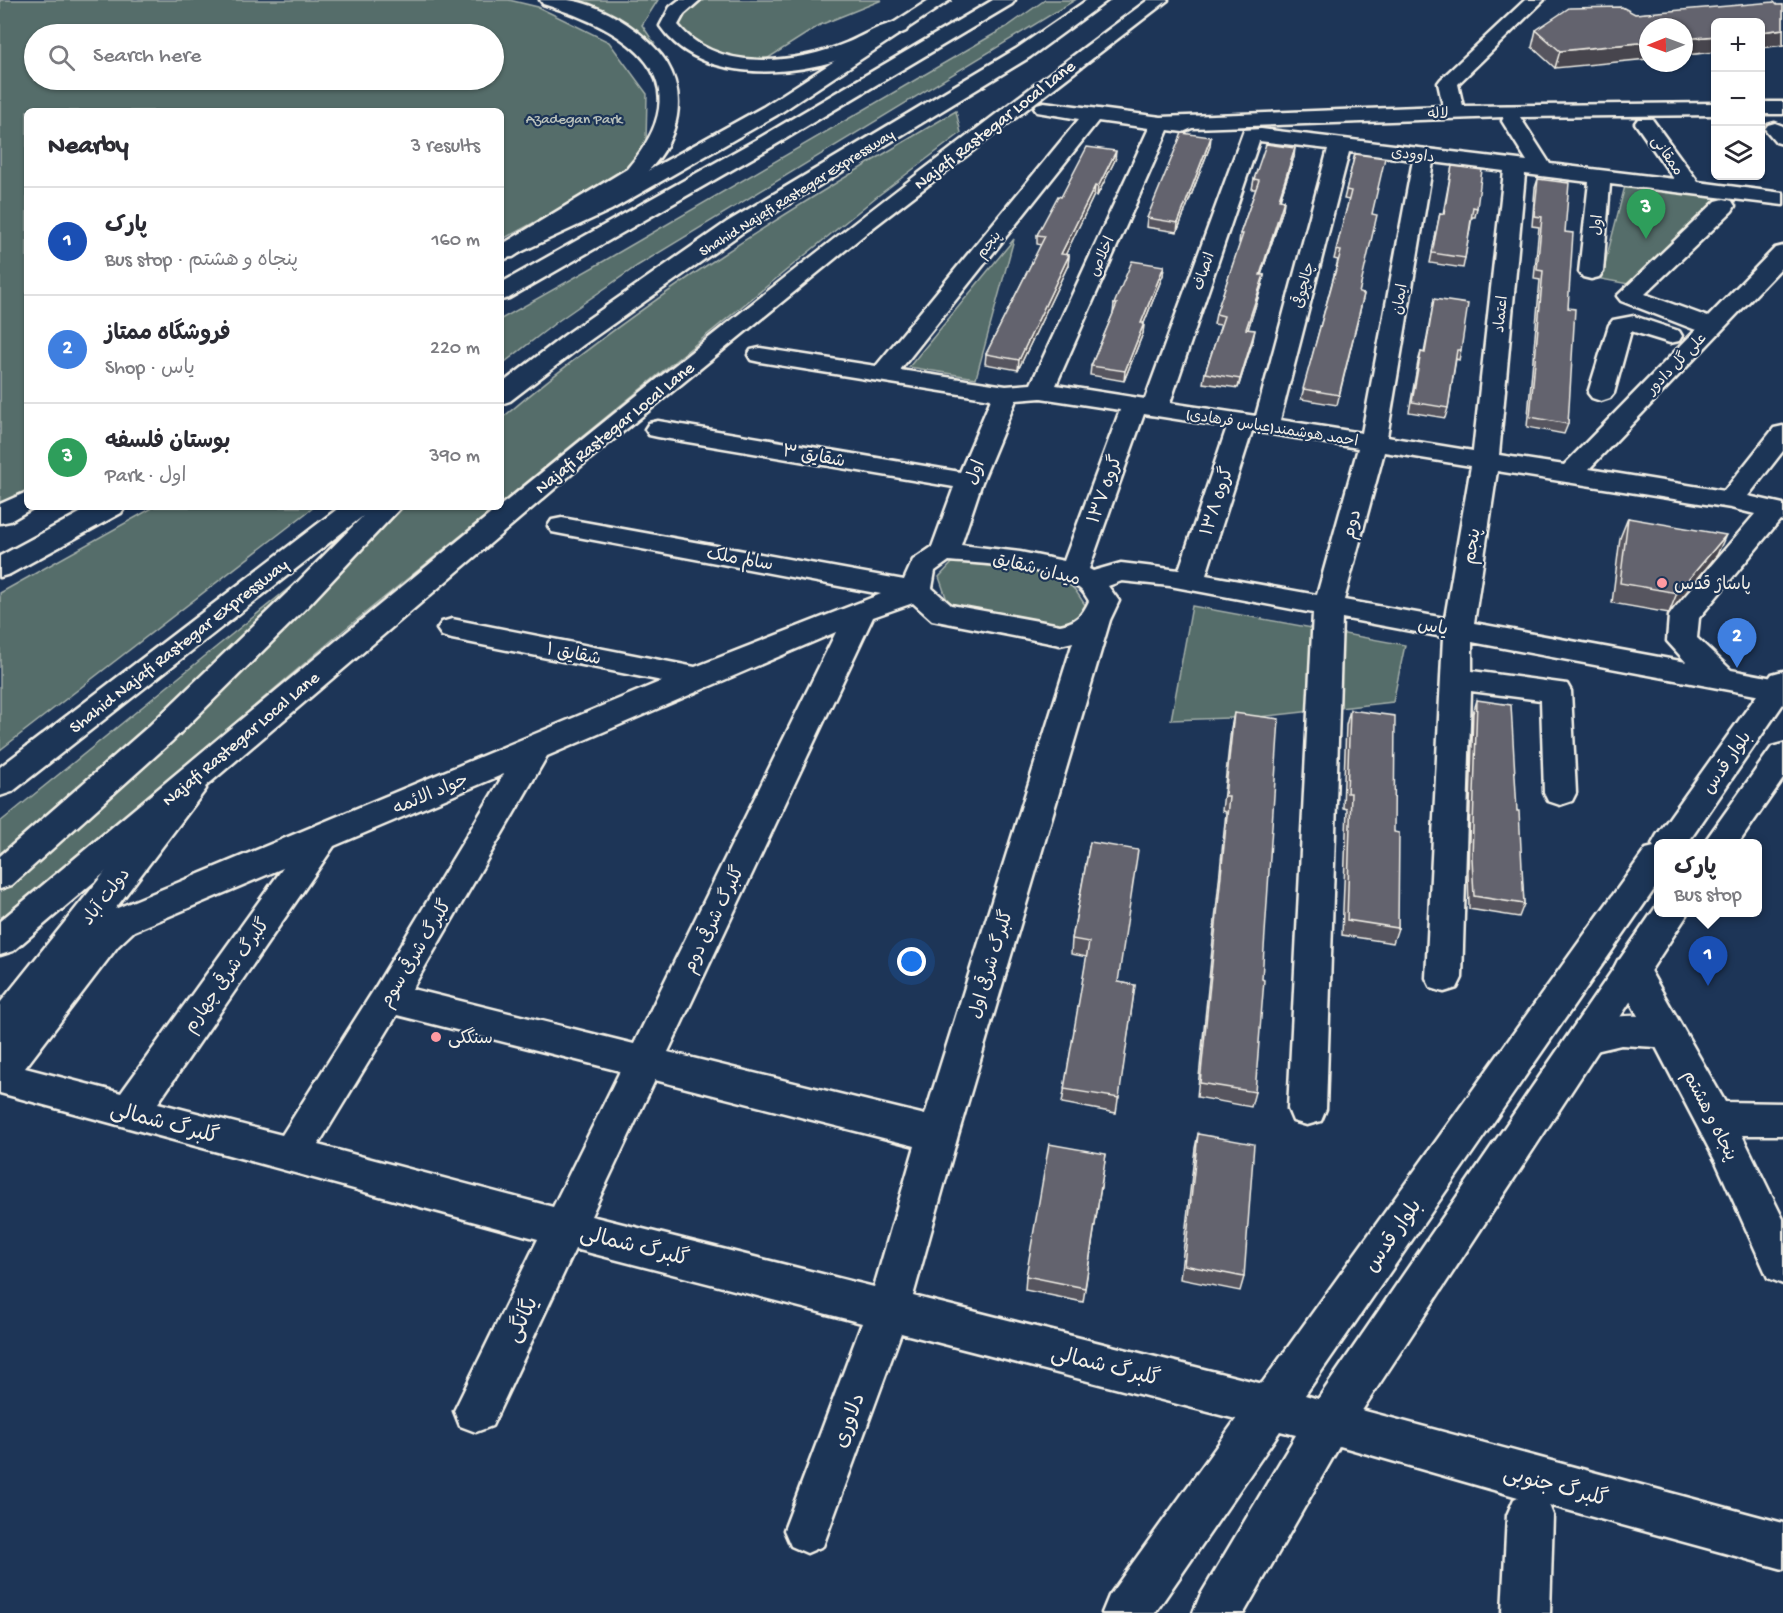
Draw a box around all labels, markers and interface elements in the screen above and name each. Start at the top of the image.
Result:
north arrow [1639,18,1693,72]
map controls [1711,18,1765,180]
button: + [1711,18,1765,72]
search box [24,24,504,90]
icon: search [45,41,78,74]
text: Search here [93,44,201,70]
street label: Najafi Rastegar Local Lane [911,56,1081,195]
button: − [1711,72,1765,126]
street label: لاله [1427,106,1449,124]
park label: Azadegan Park [526,111,624,129]
street label: Shahid Najafi Rastegar Expressway [696,126,898,261]
button: layers [1711,126,1765,180]
text: Nearby [48,132,129,163]
street label: ممقانی [1646,133,1686,179]
text: 3 results [411,136,480,159]
street label: داوودی [1390,144,1435,168]
pin: 3 [1626,190,1666,239]
text: پارک [105,214,147,240]
street label: اول [1588,214,1608,236]
street label: پنجم [973,228,1007,263]
text: 1 [63,230,72,253]
text: 160 m [431,230,480,253]
street label: اخلاص [1086,234,1120,280]
text: Bus stop · پنجاه و هشتم [105,250,298,273]
street label: انصاف [1190,250,1220,293]
street label: چالچوقی [1286,259,1320,311]
street label: ایمان [1389,282,1413,316]
street label: اعتماد [1491,295,1513,334]
text: فروشگاه ممتاز [105,322,231,348]
street label: علی گل دادور [1642,329,1711,400]
text: 2 [63,338,72,361]
text: 220 m [430,338,480,361]
text: Shop · یاس [105,358,195,381]
street label: Najafi Rastegar Local Lane [532,358,700,500]
street label: احمد هوشمند(عباس فرهادی) [1184,406,1359,451]
text: بوستان فلسفه [105,430,230,456]
street label: شقایق ۳ [781,442,847,473]
text: 3 [62,446,73,469]
text: 390 m [429,446,480,469]
street label: گروه ۱۳۷ [1082,452,1128,527]
street label: اول [962,457,991,488]
street label: گروه ۱۳۸ [1196,464,1239,539]
text: Park · اول [105,466,186,489]
street label: دوم [1339,508,1368,542]
street label: پنجم [1460,527,1488,566]
street label: سالم ملک [704,544,775,578]
street label: میدان شقایق [990,549,1082,591]
street label: Shahid Najafi Rastegar Expressway [66,555,293,739]
place label: پاساژ قدس [1674,575,1751,596]
marker: پاساژ قدس [1655,576,1669,590]
street label: یاس [1416,615,1449,642]
pin: 2 [1718,618,1756,668]
street label: شقایق ۱ [544,640,603,671]
street label: Najafi Rastegar Local Lane [159,667,325,812]
street label: بلوار قدس [1699,728,1757,799]
street label: جواد الائمه [390,770,472,821]
popup [1654,839,1762,917]
text: پارک [1674,856,1716,882]
street label: گلبرگ شرقی دوم [677,861,751,978]
street label: دولت آباد [77,864,136,930]
text: Bus stop [1674,885,1742,908]
street label: گلبرگ شرقی سوم [373,894,458,1012]
street label: گلبرگ شرقی اول [962,907,1019,1021]
street label: گلبرگ شرقی چهارم [177,913,276,1038]
pin: 1 [1688,936,1728,986]
your location [897,947,926,976]
place label: سنگکی [448,1027,493,1050]
marker: سنگکی [429,1030,443,1044]
street label: پنجاه و هشتم [1676,1067,1741,1165]
street label: گلبرگ شمالی [107,1096,222,1152]
street label: بلوار قدس [1361,1196,1429,1278]
street label: گلبرگ شمالی [577,1220,692,1274]
street label: یگانگی [500,1292,546,1347]
street label: گلبرگ شمالی [1048,1340,1163,1394]
street label: دلاوری [830,1390,873,1452]
street label: گلبرگ جنوبی [1500,1460,1611,1514]

